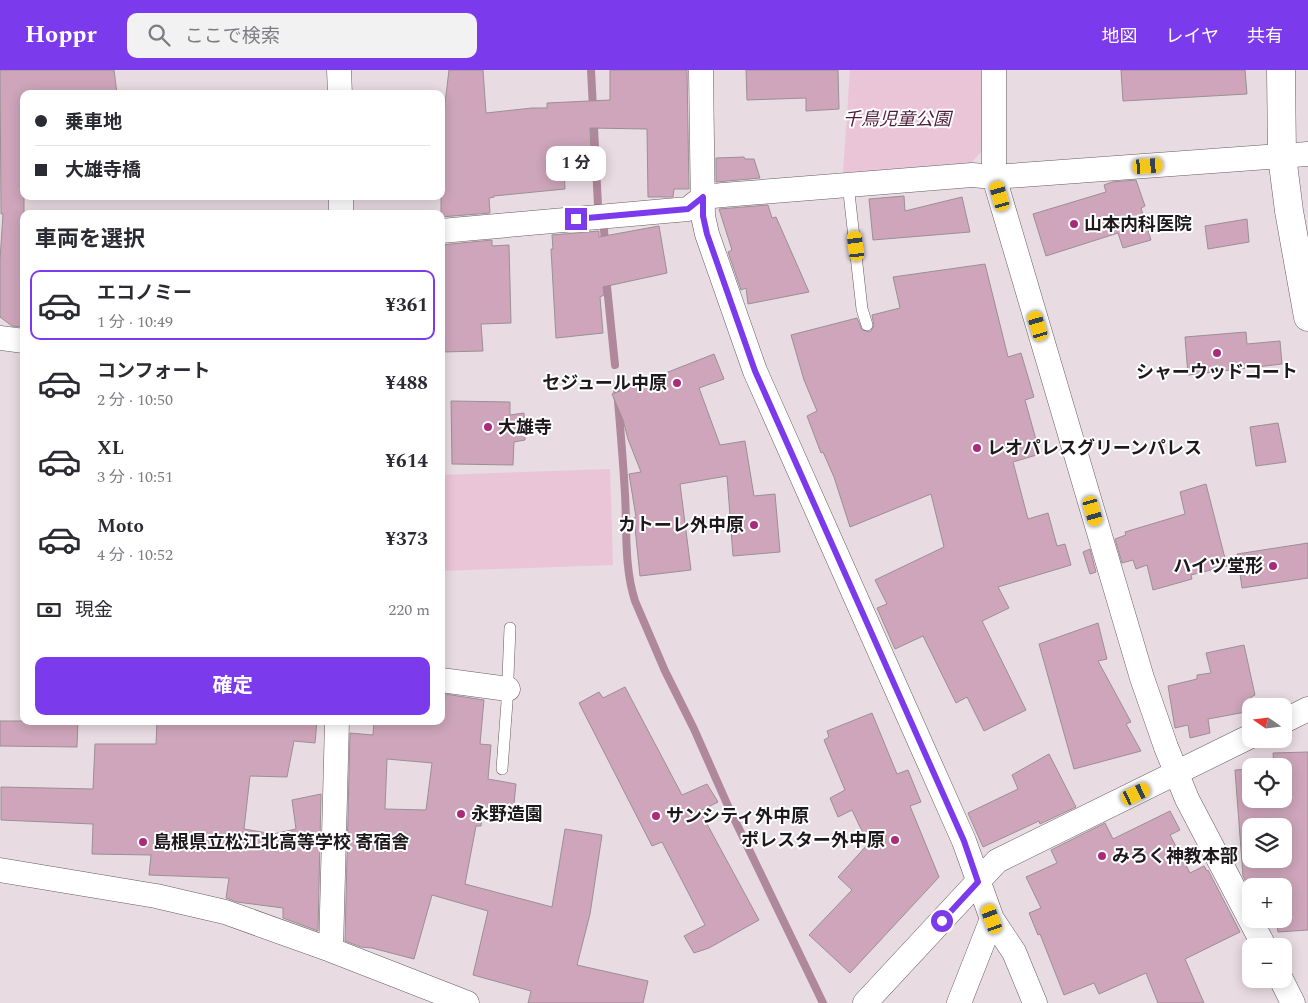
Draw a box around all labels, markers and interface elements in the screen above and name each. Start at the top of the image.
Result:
search box [127,13,477,58]
text: Hoppr [25,17,97,53]
icon: search [145,21,173,49]
text: ここで検索 [185,22,280,51]
text: 地図 [1102,23,1138,50]
text: レイヤ [1166,23,1219,50]
text: 共有 [1247,23,1283,50]
park label: 千鳥児童公園 [843,106,954,133]
text: 乗車地 [65,108,122,137]
callout: 1 分 [546,146,606,182]
text: 1 分 [562,151,590,175]
text: 大雄寺橋 [65,156,141,185]
car [1132,157,1163,175]
car [988,180,1011,212]
route end [565,208,587,230]
place label: 山本内科医院 [1084,211,1192,238]
marker: 山本内科医院 [1068,218,1080,230]
text: 車両を選択 [35,223,145,256]
car [846,230,865,262]
text: エコノミー [97,279,192,308]
icon: car [37,283,82,328]
text: ¥361 [385,291,428,320]
car [1026,309,1049,343]
text: 1 分 · 10:49 [97,310,173,334]
marker: シャーウッドコート [1211,347,1223,359]
text: コンフォート [97,357,210,386]
place label: シャーウッドコート [1136,359,1298,386]
icon: car [37,361,82,406]
text: ¥488 [385,369,428,398]
place label: セジュール中原 [542,370,667,397]
marker: セジュール中原 [671,377,683,389]
text: 2 分 · 10:50 [97,388,173,412]
place label: 大雄寺 [498,414,552,441]
marker: 大雄寺 [482,421,494,433]
text: XL [97,434,124,463]
place label: レオパレスグリーンパレス [987,435,1202,462]
icon: car [37,439,82,484]
marker: レオパレスグリーンパレス [971,442,983,454]
text: ¥614 [385,447,428,476]
text: 3 分 · 10:51 [97,465,173,489]
car [1081,495,1104,527]
text: Moto [97,512,144,541]
place label: カトーレ外中原 [618,512,744,539]
icon: car [37,517,82,562]
marker: カトーレ外中原 [748,519,760,531]
text: ¥373 [385,525,428,554]
text: 4 分 · 10:52 [97,543,173,567]
place label: ハイツ堂形 [1173,553,1263,580]
marker: ハイツ堂形 [1267,560,1279,572]
icon: cash [35,596,63,624]
text: 現金 [75,596,113,625]
text: 220 m [388,598,430,622]
button: 確定 [35,657,430,715]
north arrow [1242,698,1292,748]
map controls [1242,698,1292,988]
button: locate [1242,758,1292,808]
car [1119,781,1152,807]
place label: 永野造園 [471,801,543,828]
place label: サンシティ外中原 [666,803,809,830]
marker: 永野造園 [455,808,467,820]
marker: サンシティ外中原 [650,810,662,822]
button: layers [1242,818,1292,868]
place label: ポレスター外中原 [741,827,885,854]
place label: 島根県立松江北高等学校 寄宿舎 [153,829,410,856]
marker: ポレスター外中原 [889,834,901,846]
marker: 島根県立松江北高等学校 寄宿舎 [137,836,149,848]
place label: みろく神教本部 [1112,843,1238,870]
marker: みろく神教本部 [1096,850,1108,862]
button: + [1242,878,1292,928]
car [979,902,1004,936]
route start [931,910,953,932]
button: − [1242,938,1292,988]

